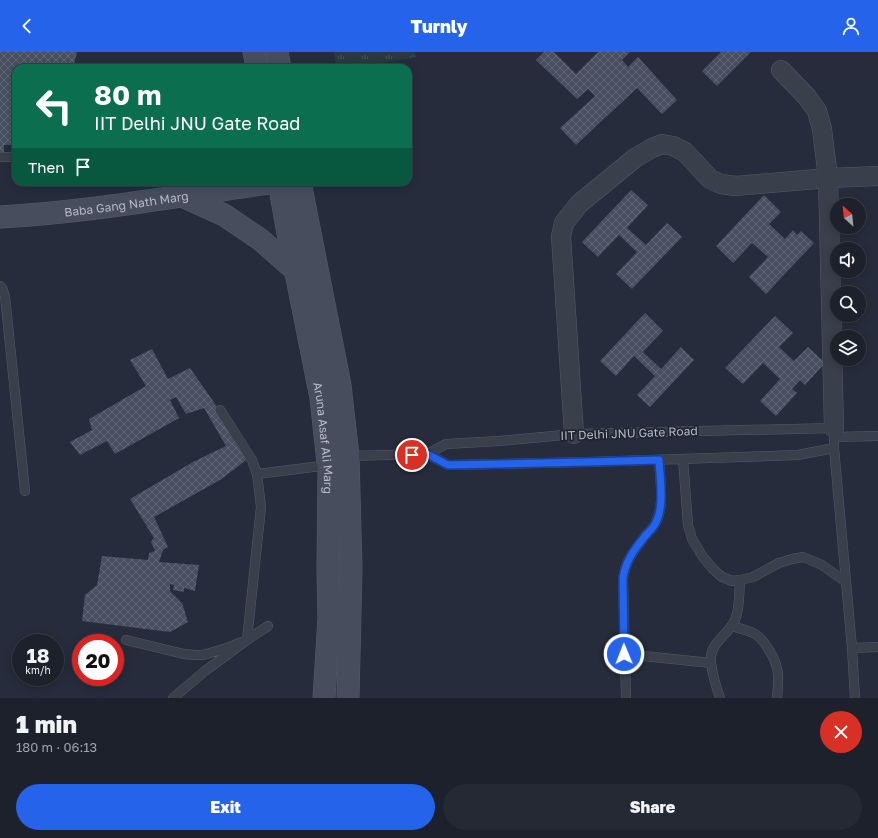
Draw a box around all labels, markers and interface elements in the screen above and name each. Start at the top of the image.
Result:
icon: back [16,15,38,37]
text: Turnly [410,15,468,37]
icon: person [840,15,862,37]
text: 80 m [94,78,162,111]
icon: left [28,80,80,132]
text: IIT Delhi JNU Gate Road [94,112,300,134]
icon: arrive [72,156,94,178]
text: Then [28,158,64,176]
street label: Baba Gang Nath Marg [63,188,189,219]
north arrow [830,198,866,234]
map controls [830,198,866,366]
button: sound [830,242,866,278]
button: search [830,286,866,322]
button: layers [830,330,866,366]
street label: Aruna Asaf Ali Marg [310,380,337,494]
street label: IIT Delhi JNU Gate Road [560,423,698,443]
pin [395,438,429,472]
icon: arrive [401,444,423,466]
position arrow [603,633,645,675]
speed limit sign: 20 [72,634,124,686]
text: 18 [26,643,50,667]
text: km/h [25,664,51,676]
text: 1 min [16,709,77,738]
button: close [820,711,862,753]
text: 180 m · 06:13 [16,739,97,755]
button: Exit [16,784,435,830]
button: Share [443,784,862,830]

